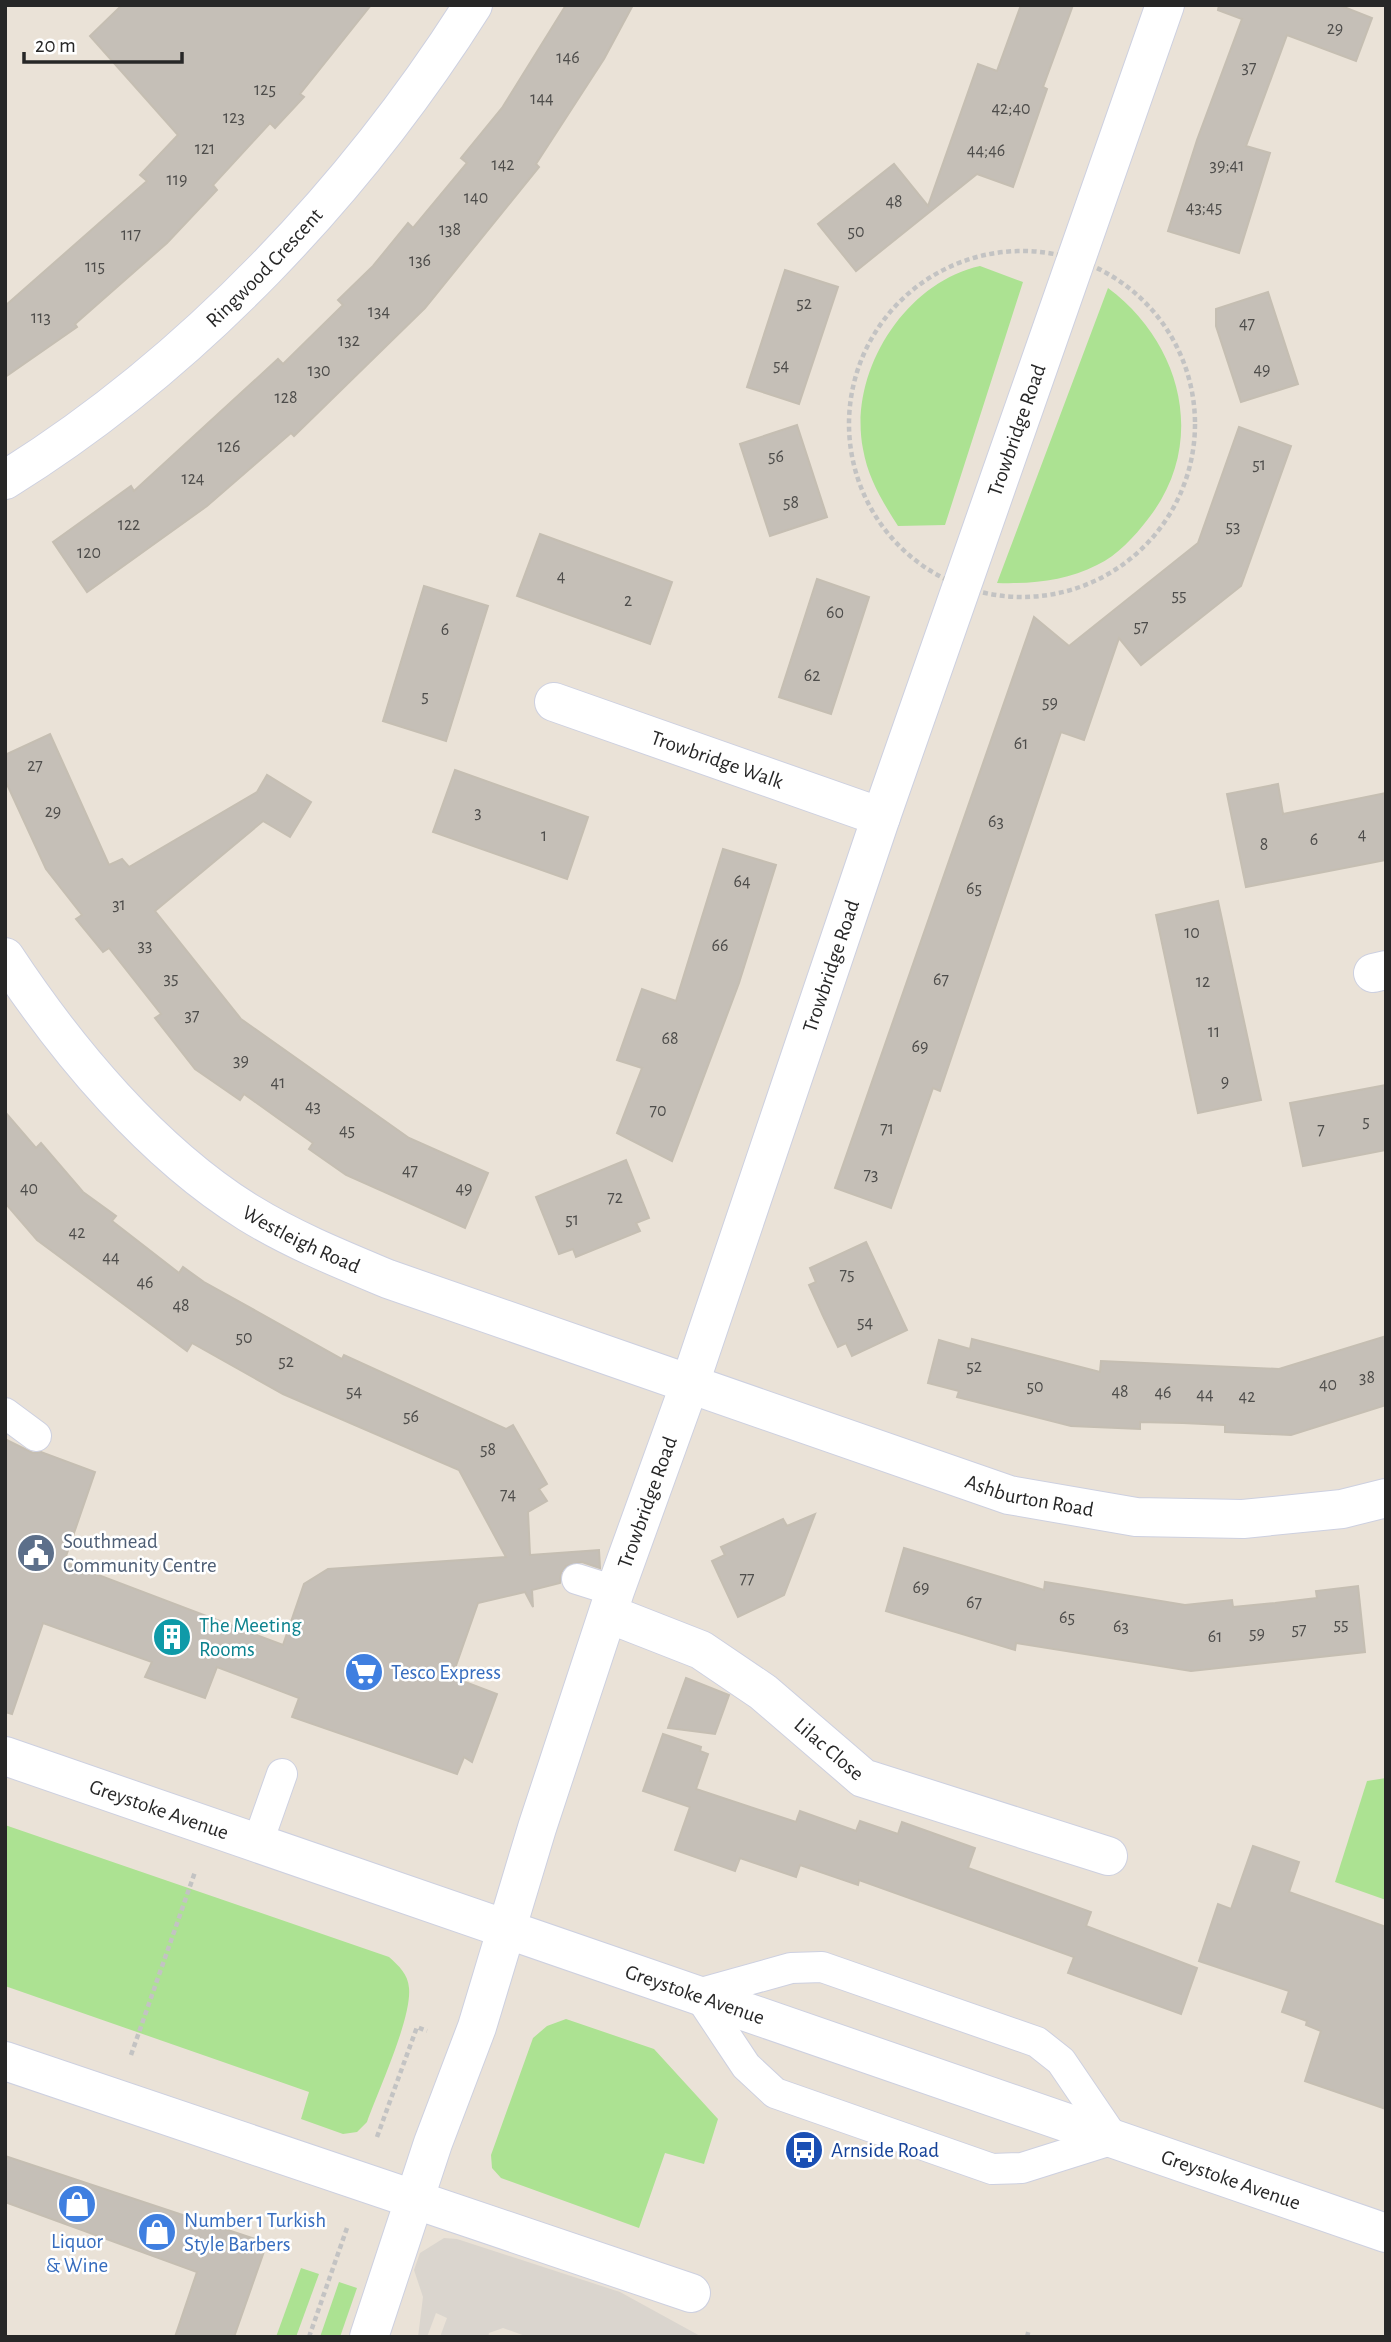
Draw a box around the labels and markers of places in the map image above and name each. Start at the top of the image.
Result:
place label: Southmead Community Centre [63,1531,217,1576]
public building icon: Southmead Community Centre [15,1532,57,1574]
place label: The Meeting Rooms [199,1615,302,1660]
building icon: The Meeting Rooms [151,1616,193,1658]
supermarket icon: Tesco Express [343,1651,385,1693]
place label: Tesco Express [391,1662,501,1683]
bus stop icon: Arnside Road [783,2129,825,2171]
place label: Arnside Road [831,2140,939,2161]
shop icon: Liquor & Wine [56,2183,98,2225]
place label: Number 1 Turkish Style Barbers [184,2210,326,2255]
shop icon: Number 1 Turkish Style Barbers [136,2211,178,2253]
place label: Liquor & Wine [46,2231,108,2276]

